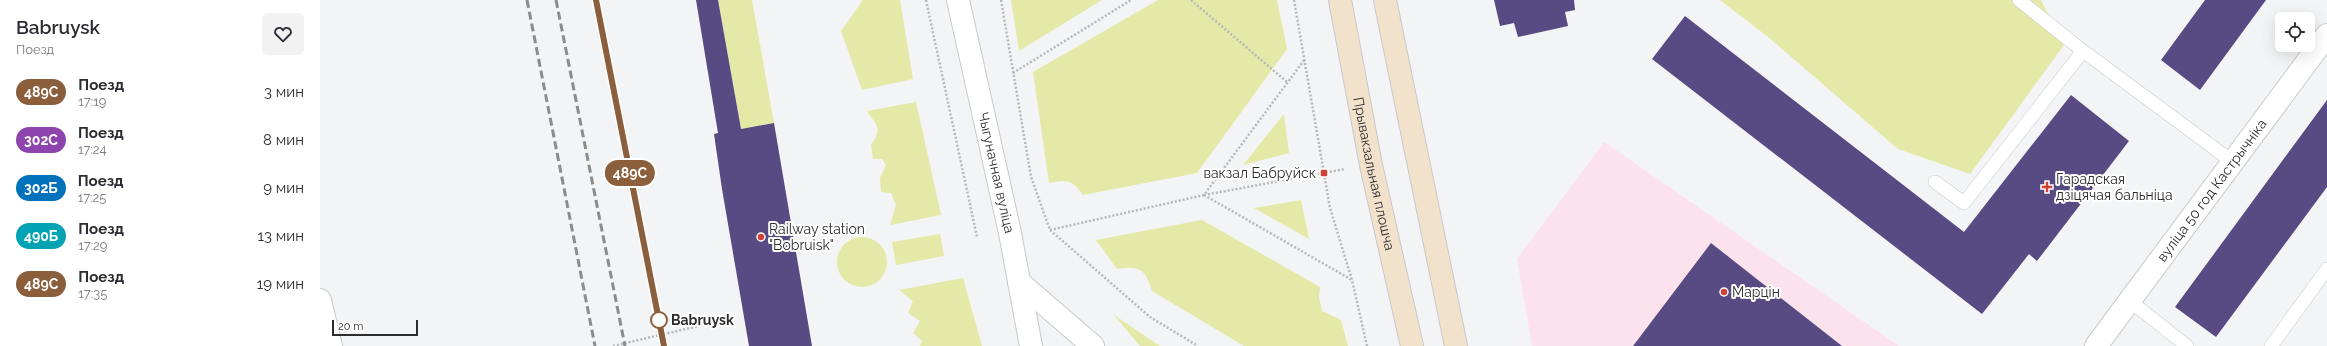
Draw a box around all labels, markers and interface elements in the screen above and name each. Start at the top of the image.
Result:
map controls [2275,12,2315,52]
button: locate [2275,12,2315,52]
button: heart [262,13,304,55]
text: Babruysk [16,16,100,38]
text: Поезд [16,42,54,57]
text: Поезд [78,76,124,94]
text: 3 мин [264,83,304,101]
text: 489С [24,84,58,100]
text: 17:19 [78,94,106,109]
street label: Прывакзальная плошча [1350,96,1398,252]
street label: Чыгуначная вуліца [975,111,1018,235]
street label: вуліца 50 год Кастрычніка [2154,116,2270,265]
text: Поезд [78,124,124,142]
text: 8 мин [263,131,304,149]
text: 302С [24,132,58,148]
text: 17:24 [78,142,107,157]
line badge: 489С [602,160,658,186]
text: 489С [613,165,647,181]
place label: вакзал Бабруйск [1203,165,1316,181]
marker: вакзал Бабруйск [1319,168,1329,178]
place label: Гарадская дзіцячая бальніца [2056,171,2173,203]
text: Поезд [78,172,124,190]
text: 9 мин [263,179,304,197]
text: 302Б [24,180,58,196]
marker: Гарадская дзіцячая бальніца [2041,181,2053,193]
text: 17:25 [78,190,106,205]
text: Поезд [78,220,124,238]
place label: Railway station "Bobruisk" [769,221,865,253]
text: 13 мин [258,227,304,245]
text: 490Б [24,228,58,244]
marker: Railway station "Bobruisk" [756,232,766,242]
text: 17:29 [78,238,108,253]
text: Поезд [78,268,124,286]
text: 19 мин [257,275,304,293]
text: 489С [24,276,58,292]
place label: Марцін [1732,284,1780,300]
text: 17:35 [78,286,107,301]
marker: Марцін [1719,287,1729,297]
marker: Babruysk [650,311,668,329]
place label: Babruysk [671,312,734,328]
scale bar [332,318,418,337]
text: 20 m [338,320,363,333]

